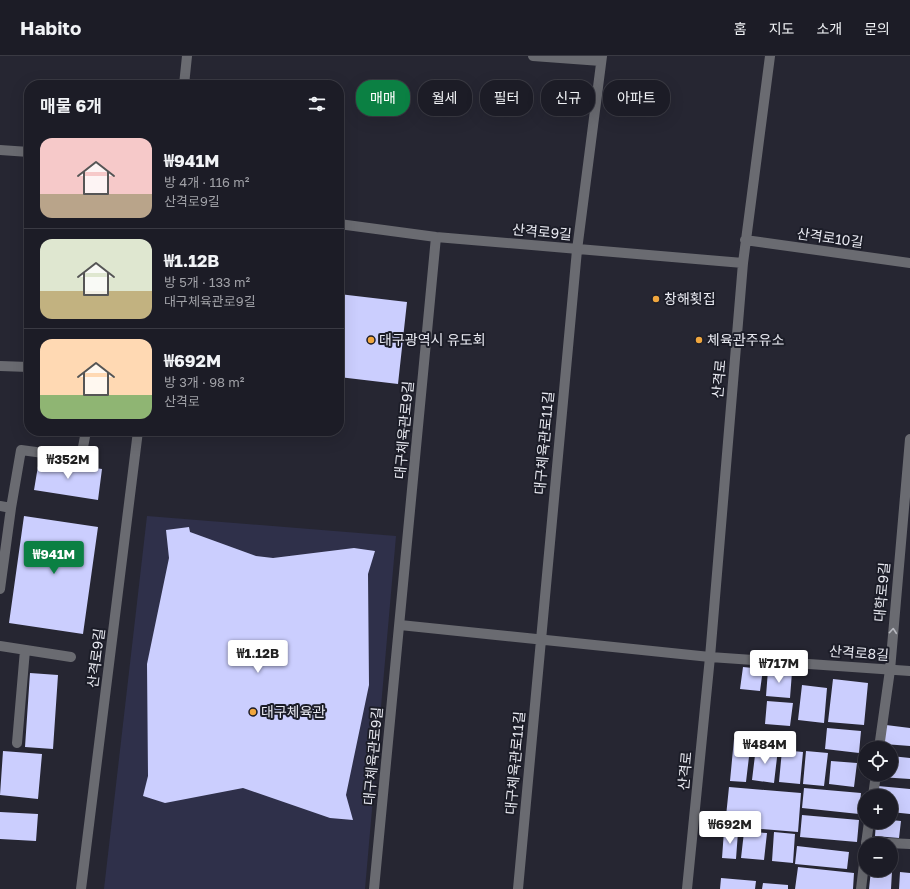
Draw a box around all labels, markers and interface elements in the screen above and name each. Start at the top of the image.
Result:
text: Habito [20,16,81,39]
text: 홈 [734,20,747,37]
text: 지도 [769,20,794,37]
text: 소개 [816,20,842,37]
text: 문의 [864,20,890,37]
chip: 매매 [356,80,410,116]
chip: 월세 [418,80,472,116]
chip: 필터 [480,80,533,116]
chip: 신규 [541,80,595,116]
chip: 아파트 [603,80,670,116]
icon: filters [306,93,328,115]
text: 매물 6개 [40,95,102,116]
text: ₩941M [164,150,219,171]
icon: home [72,154,120,202]
text: 방 4개 · 116 m² [164,174,249,190]
text: 산격로9길 [164,193,220,209]
street label: 산격로9길 [511,220,573,243]
street label: 산격로10길 [796,224,864,251]
text: ₩1.12B [164,250,219,271]
icon: home [72,255,120,303]
text: 방 5개 · 133 m² [164,274,250,290]
place label: 창해횟집 [664,290,716,307]
text: 대구체육관로9길 [164,293,256,309]
marker: 창해횟집 [651,294,661,304]
place label: 대구광역시 유도회 [379,331,486,348]
place label: 체육관주유소 [707,331,784,348]
marker: 대구광역시 유도회 [366,335,376,345]
marker: 체육관주유소 [694,335,704,345]
text: ₩692M [164,350,221,371]
icon: home [72,355,120,403]
street label: 산격로 [708,359,729,399]
text: 방 3개 · 98 m² [164,374,244,390]
street label: 대구체육관로9길 [391,380,416,480]
street label: 대구체육관로11길 [531,391,556,495]
text: 산격로 [164,393,200,409]
pin: ₩352M [40,446,96,480]
text: ₩352M [46,451,90,467]
pin: ₩941M [26,541,82,575]
text: ₩941M [33,546,75,562]
street label: 대학로9길 [870,561,893,623]
street label: 산격로9길 [83,627,108,689]
one-way arrow [888,628,897,634]
pin: ₩1.12B [225,640,291,674]
street label: 산격로8길 [828,642,890,663]
text: ₩1.12B [237,645,279,661]
pin: ₩717M [751,650,807,684]
text: ₩717M [759,655,799,671]
place label: 대구체육관 [261,703,326,720]
street label: 대구체육관로9길 [360,706,385,806]
marker: 대구체육관 [248,707,258,717]
street label: 대구체육관로11길 [502,711,527,815]
pin: ₩484M [737,731,793,765]
text: ₩484M [743,736,787,752]
map controls [858,741,898,877]
button: locate [858,741,898,781]
street label: 산격로 [674,751,695,791]
button: + [858,789,898,829]
pin: ₩692M [702,811,758,845]
text: ₩692M [708,816,752,832]
button: − [858,837,898,877]

